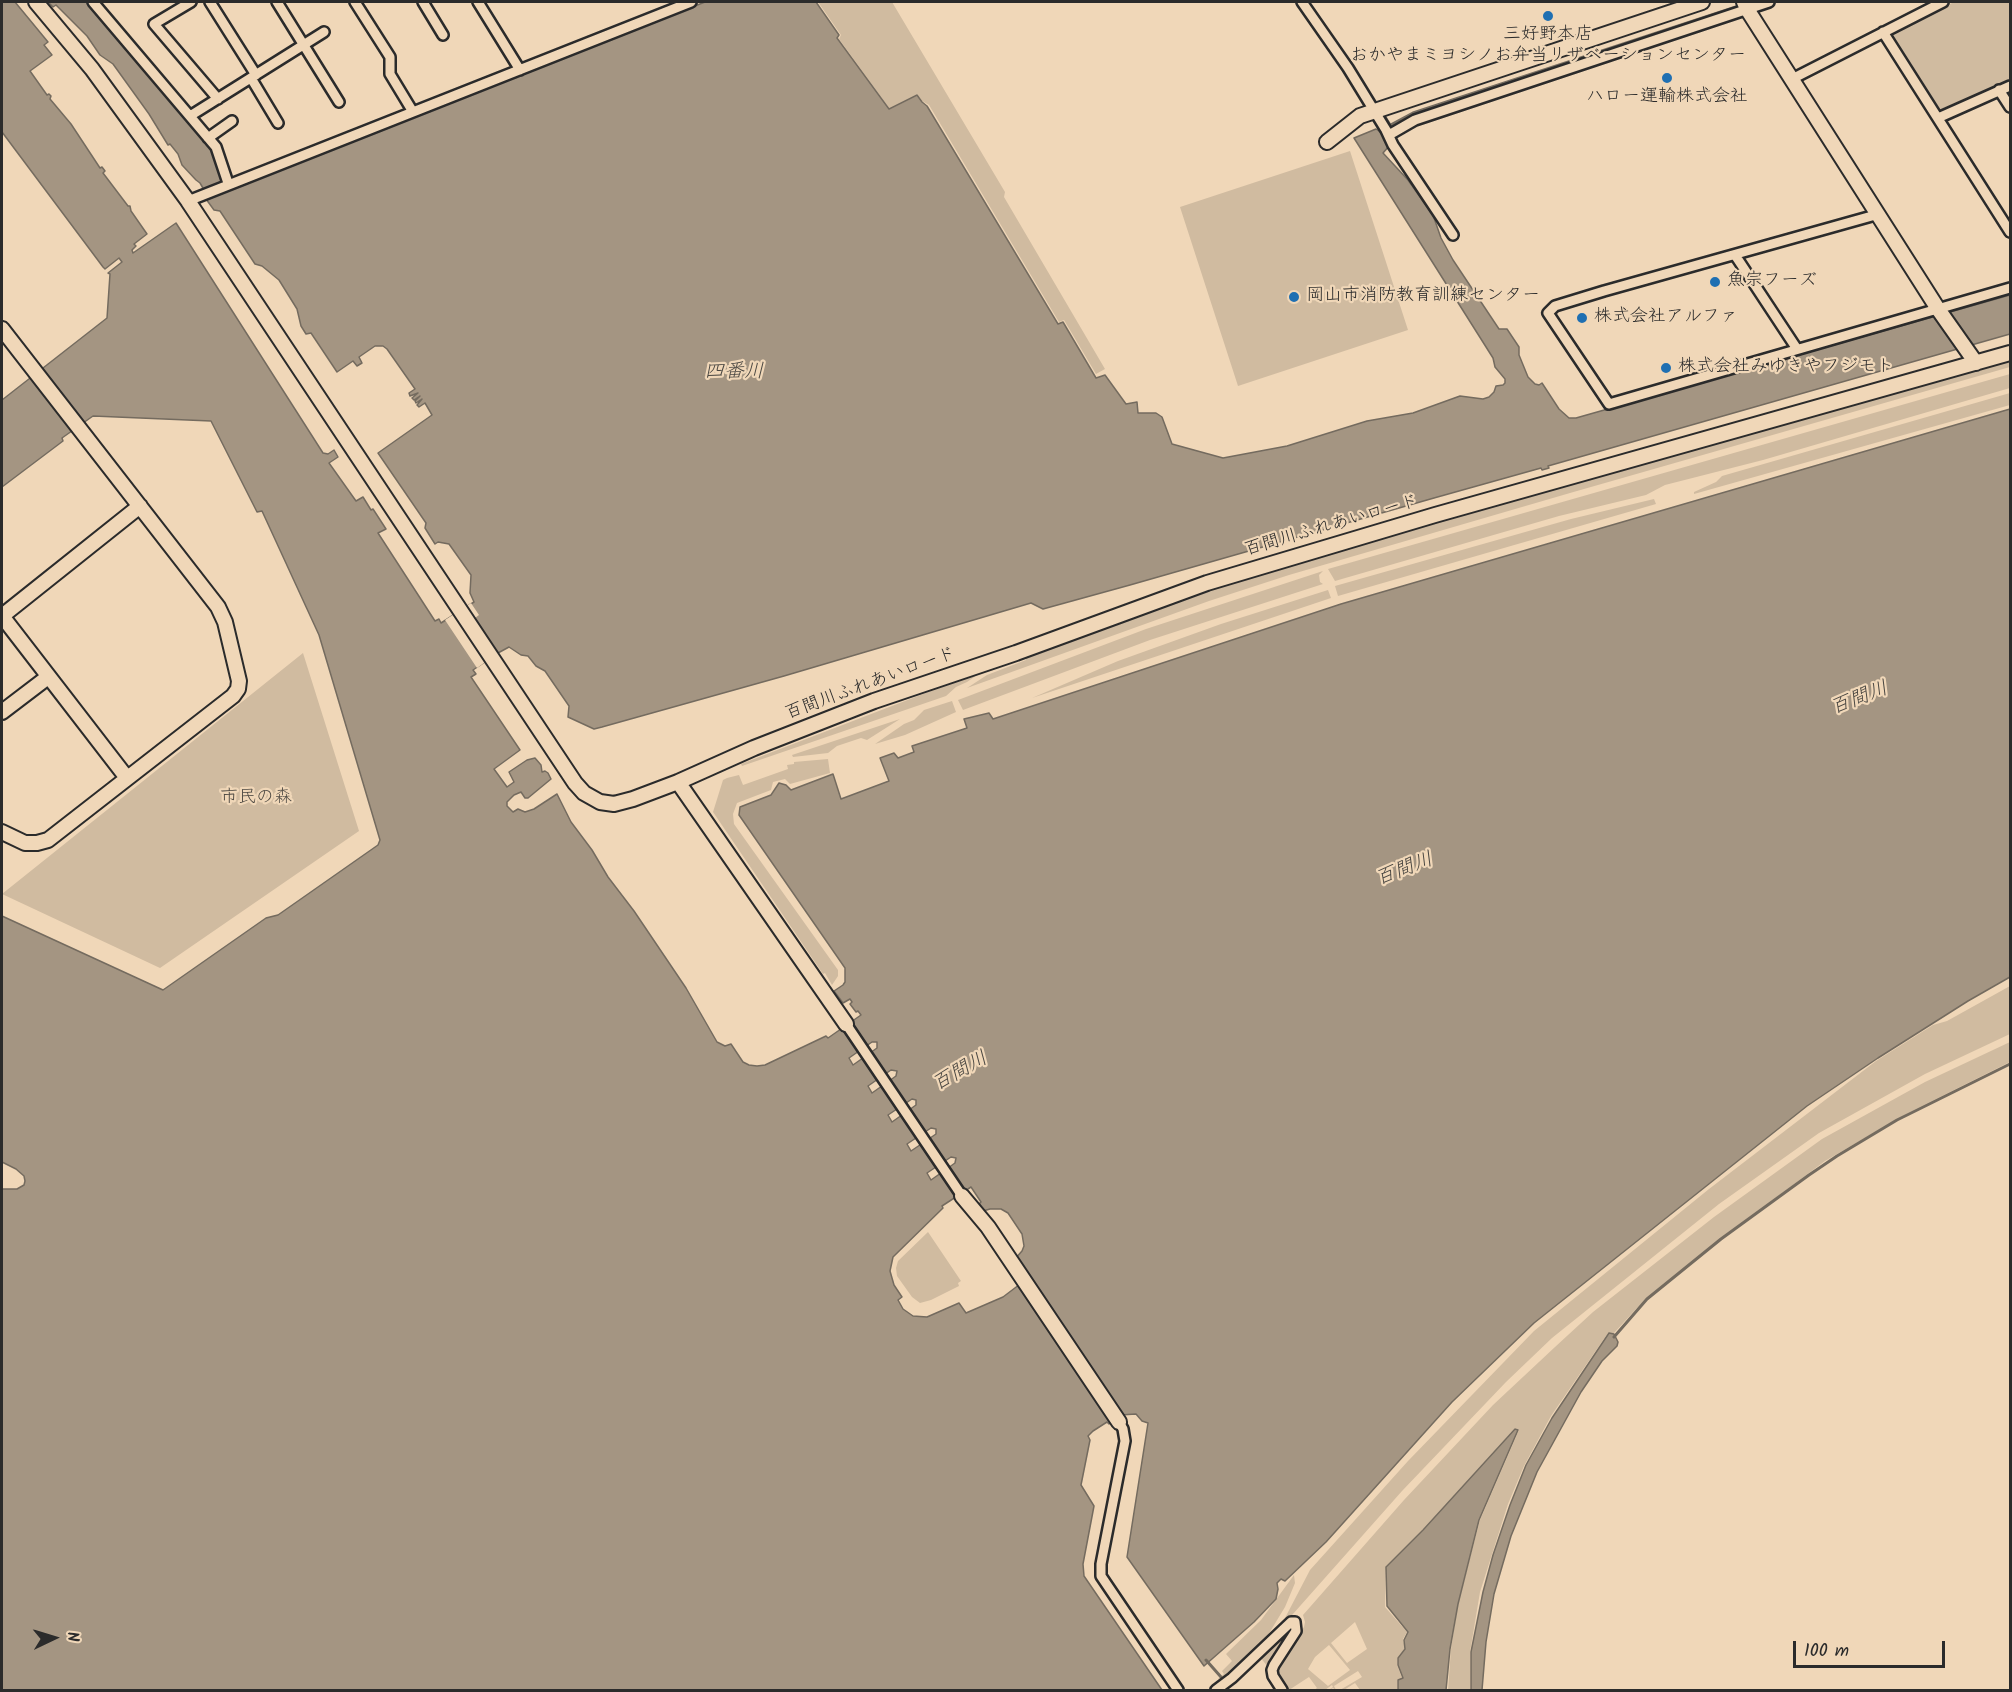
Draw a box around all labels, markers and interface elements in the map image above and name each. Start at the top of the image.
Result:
marker: 三好野本店 おかやまミヨシノお弁当リザベーションセンター [1541,9,1555,23]
place label: 三好野本店 おかやまミヨシノお弁当リザベーションセンター [1350,25,1746,68]
marker: ハロー運輸株式会社 [1660,71,1674,85]
place label: ハロー運輸株式会社 [1586,87,1748,109]
place label: 魚宗フーズ [1727,271,1817,293]
marker: 魚宗フーズ [1708,275,1722,289]
place label: 岡山市消防教育訓練センター [1306,286,1540,308]
marker: 岡山市消防教育訓練センター [1287,290,1301,304]
place label: 株式会社アルファ [1594,307,1738,329]
marker: 株式会社アルファ [1575,311,1589,325]
place label: 株式会社みゆきやフジモト [1678,357,1894,379]
marker: 株式会社みゆきやフジモト [1659,361,1673,375]
water label: 四番川 [704,362,764,386]
street label: 百間川ふれあいロード [1243,492,1421,562]
street label: 百間川ふれあいロード [783,644,959,726]
water label: 百間川 [1828,678,1892,722]
park label: 市民の森 [220,788,292,810]
water label: 百間川 [1373,849,1437,893]
water label: 百間川 [929,1048,993,1098]
north arrow [24,1608,84,1668]
scale bar [1796,1629,1948,1667]
text: N [60,1631,85,1643]
text: 100 m [1804,1637,1849,1666]

